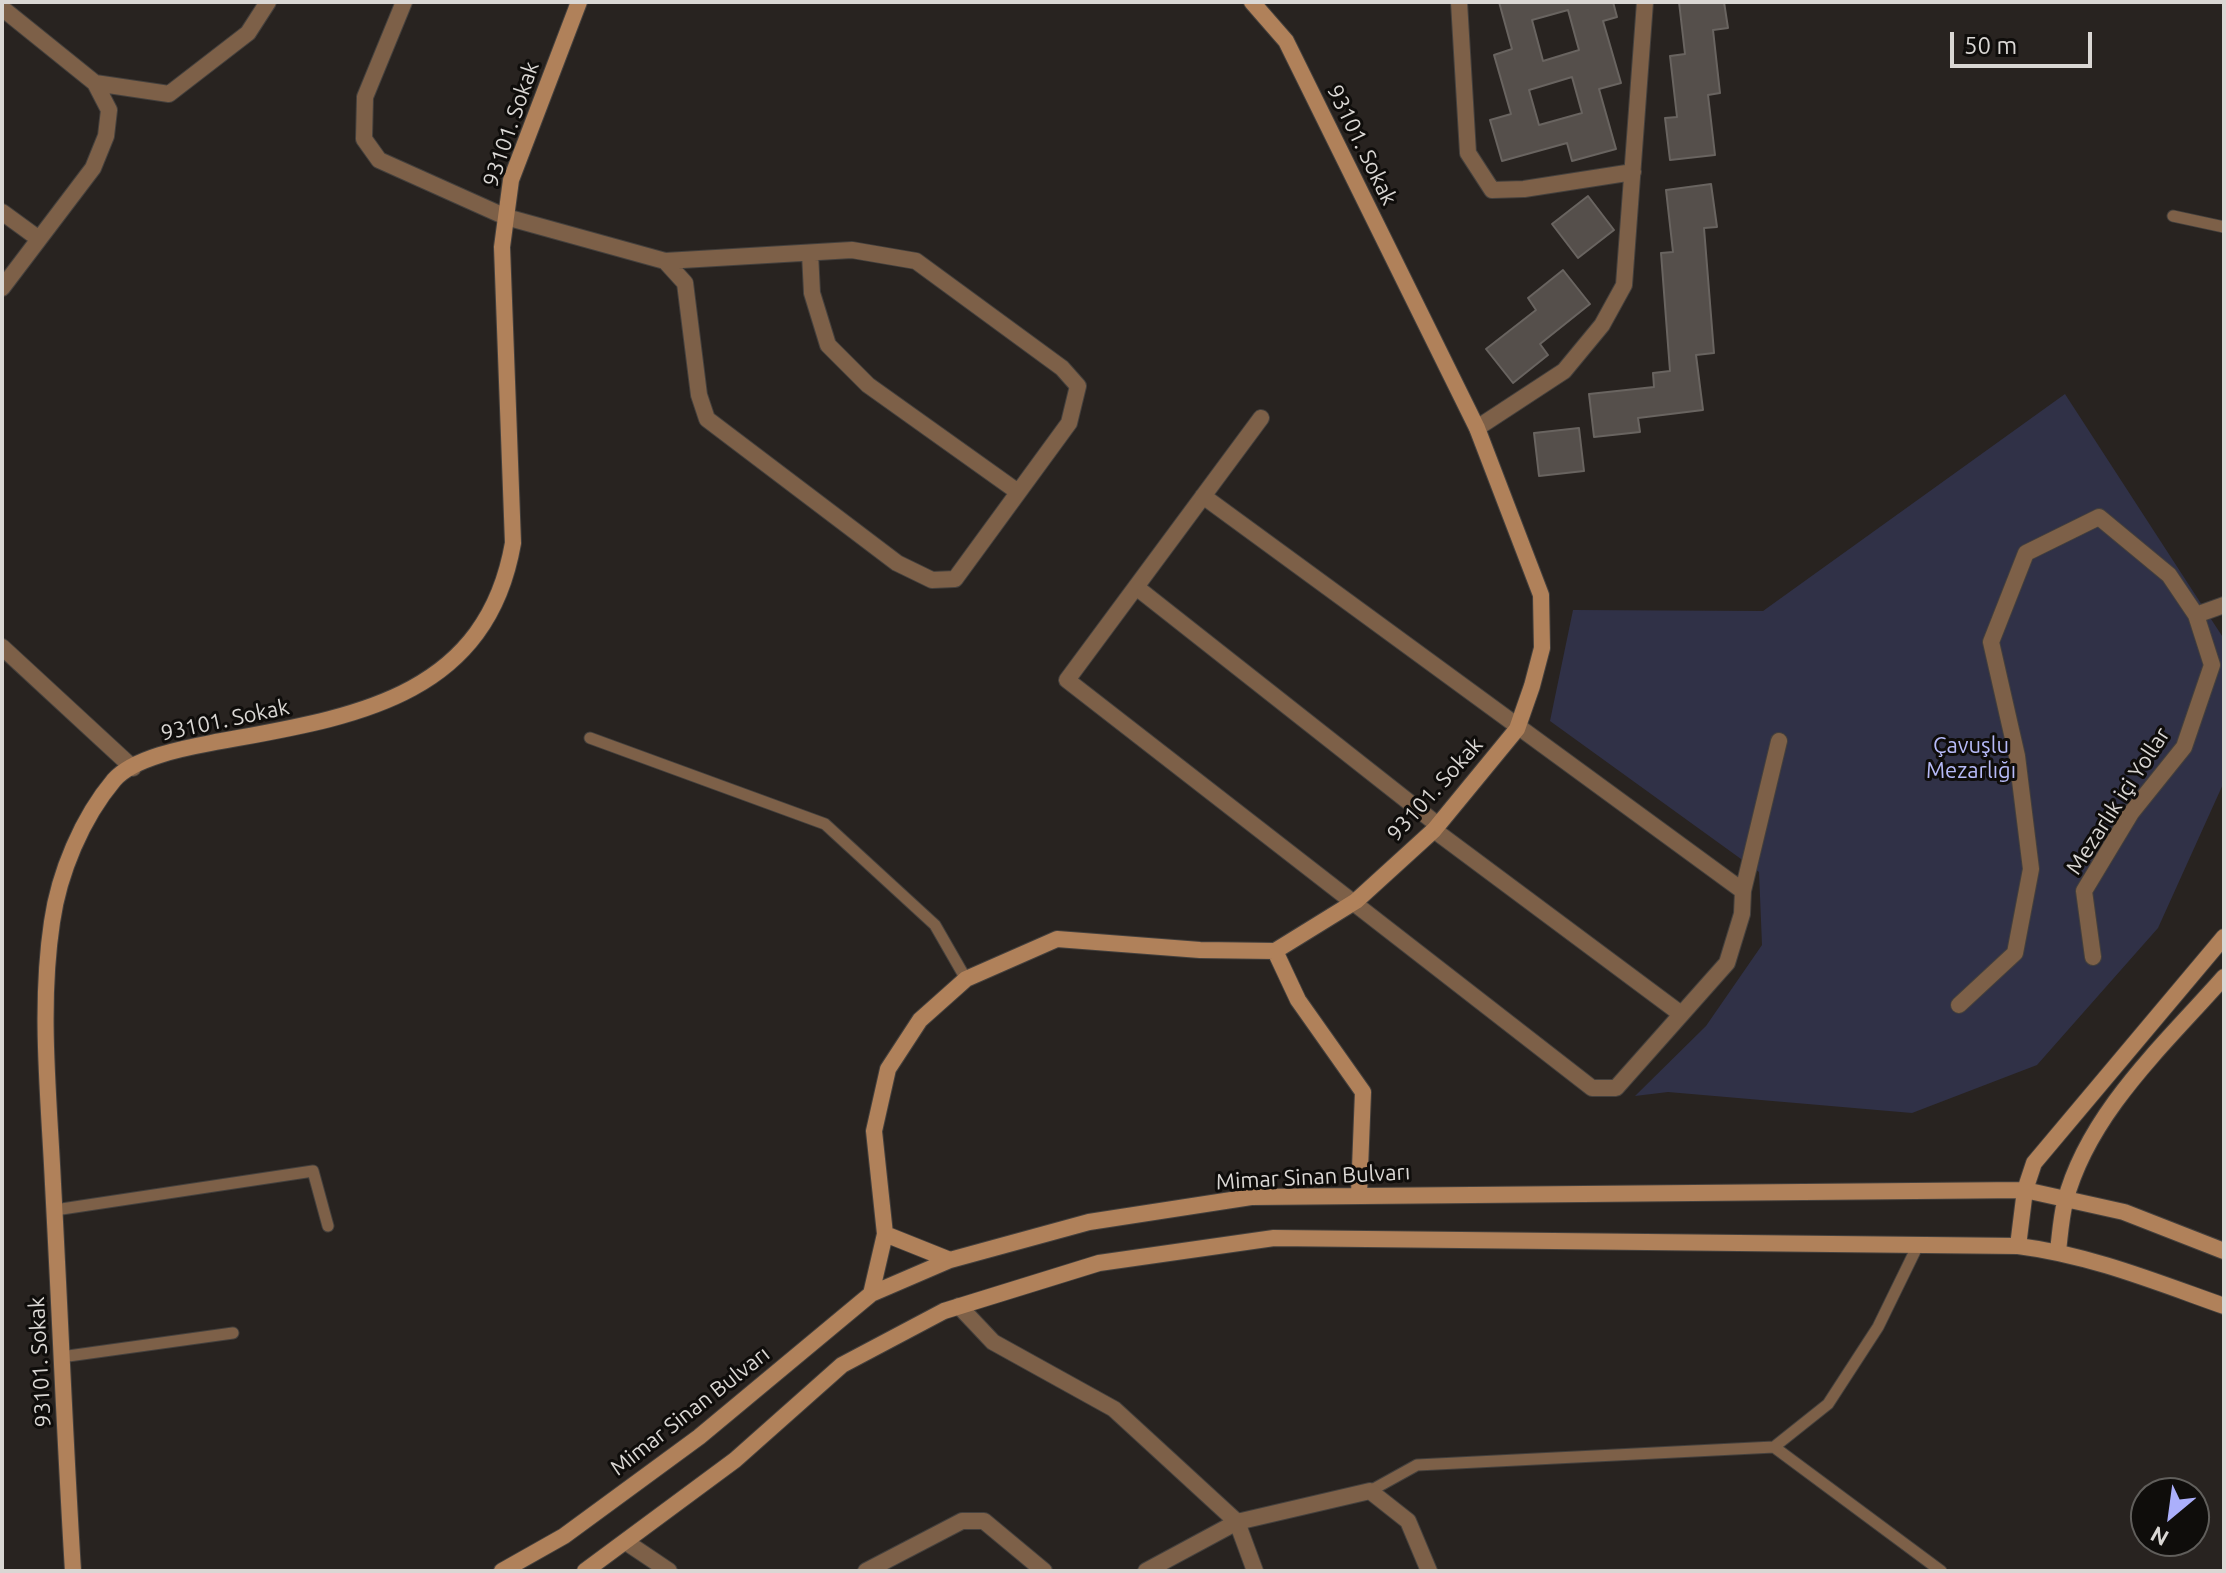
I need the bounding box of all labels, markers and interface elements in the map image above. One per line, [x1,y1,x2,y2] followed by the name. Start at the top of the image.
[1954,16,2096,66] scale bar
[1964,32,2017,59] text: 50 m
[477,58,545,190] street label: 93101. Sokak
[1322,81,1402,209] street label: 93101. Sokak
[158,694,292,746] street label: 93101. Sokak
[2061,722,2175,880] street label: Mezarlık içi Yollar
[1382,732,1488,846] street label: 93101. Sokak
[1926,733,2016,784] park label: Çavuşlu Mezarlığı
[1215,1159,1411,1195] street label: Mimar Sinan Bulvarı
[23,1296,57,1428] street label: 93101. Sokak
[605,1341,775,1481] street label: Mimar Sinan Bulvarı
[2130,1477,2210,1557] north arrow
[2146,1522,2172,1552] text: N

